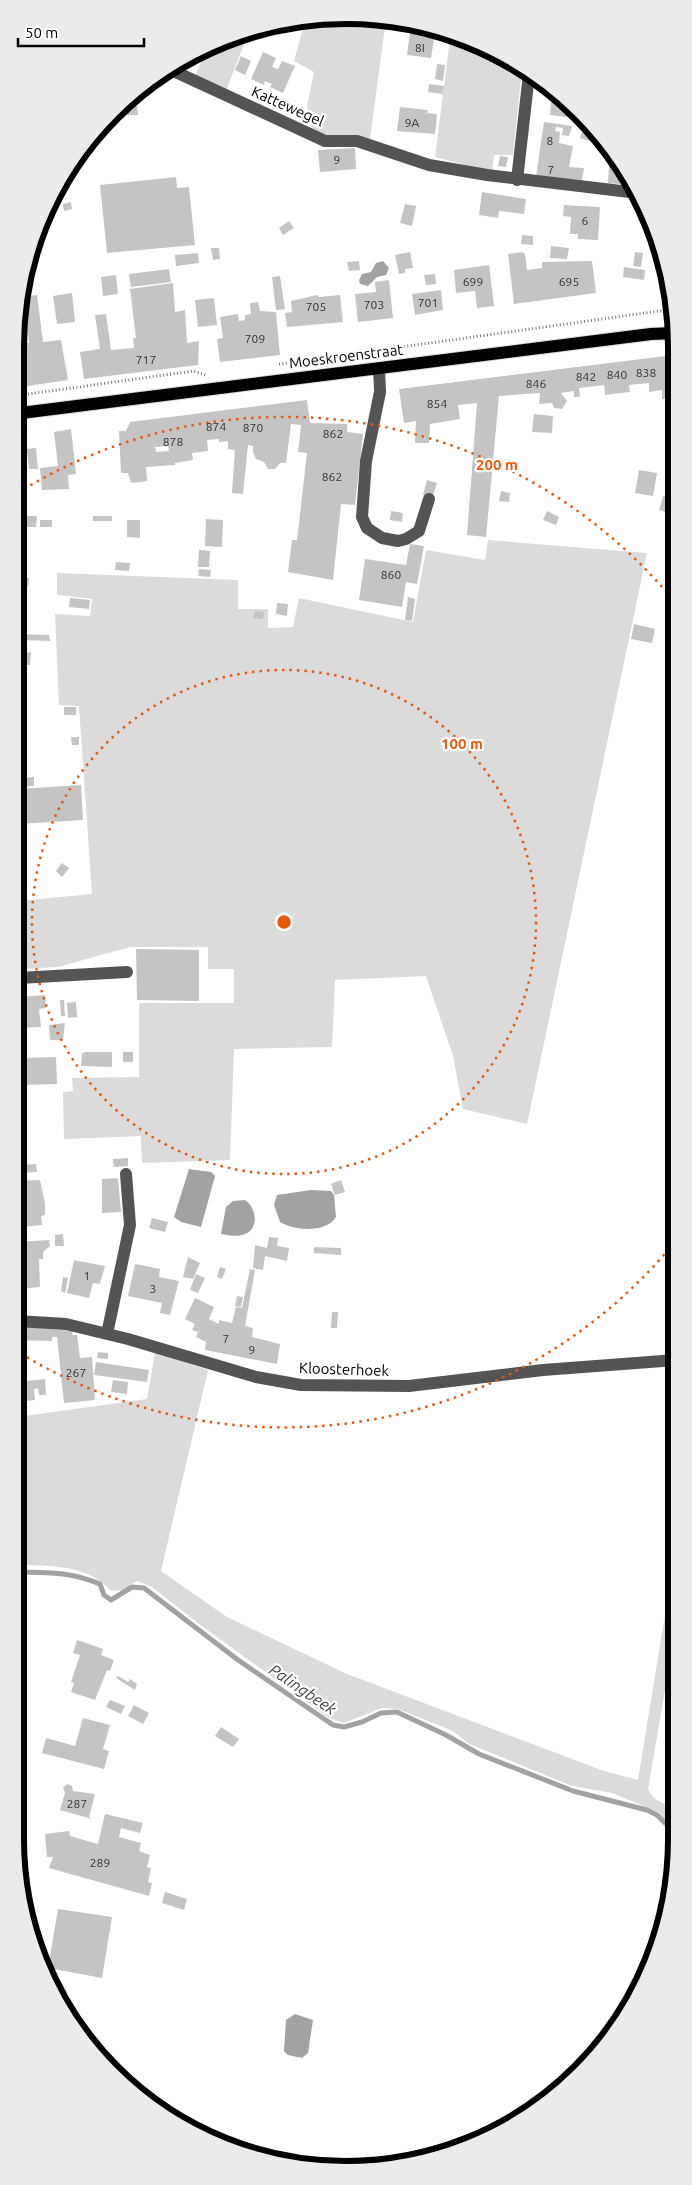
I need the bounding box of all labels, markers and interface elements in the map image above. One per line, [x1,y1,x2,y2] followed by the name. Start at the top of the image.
[18,15,144,47] scale bar
[25,24,58,41] text: 50 m
[415,41,425,54] house number: 8I
[249,82,327,130] street label: Kattewegel
[405,116,419,129] house number: 9A
[547,134,554,147] house number: 8
[334,153,340,166] house number: 9
[548,163,554,176] house number: 7
[582,214,589,227] house number: 6
[463,275,483,288] house number: 699
[559,275,579,288] house number: 695
[418,296,438,309] house number: 701
[364,298,384,311] house number: 703
[306,300,326,313] house number: 705
[245,332,265,345] house number: 709
[288,341,404,371] street label: Moeskroenstraat
[136,353,156,366] house number: 717
[636,366,656,379] house number: 838
[607,368,627,381] house number: 840
[576,370,596,383] house number: 842
[526,377,546,390] house number: 846
[427,397,447,410] house number: 854
[206,420,226,433] house number: 874
[243,421,263,434] house number: 870
[323,427,343,440] house number: 862
[163,435,183,448] house number: 878
[476,456,518,473] text: 200 m
[322,470,342,483] house number: 862
[381,568,401,581] house number: 860
[441,735,483,752] text: 100 m
[275,913,293,931] centre of rings
[84,1269,90,1282] house number: 1
[150,1282,156,1295] house number: 3
[223,1332,229,1345] house number: 7
[249,1343,255,1356] house number: 9
[299,1359,390,1379] street label: Kloosterhoek
[66,1366,86,1379] house number: 267
[266,1660,341,1718] water label: Palingbeek
[67,1797,87,1810] house number: 287
[90,1856,110,1869] house number: 289

